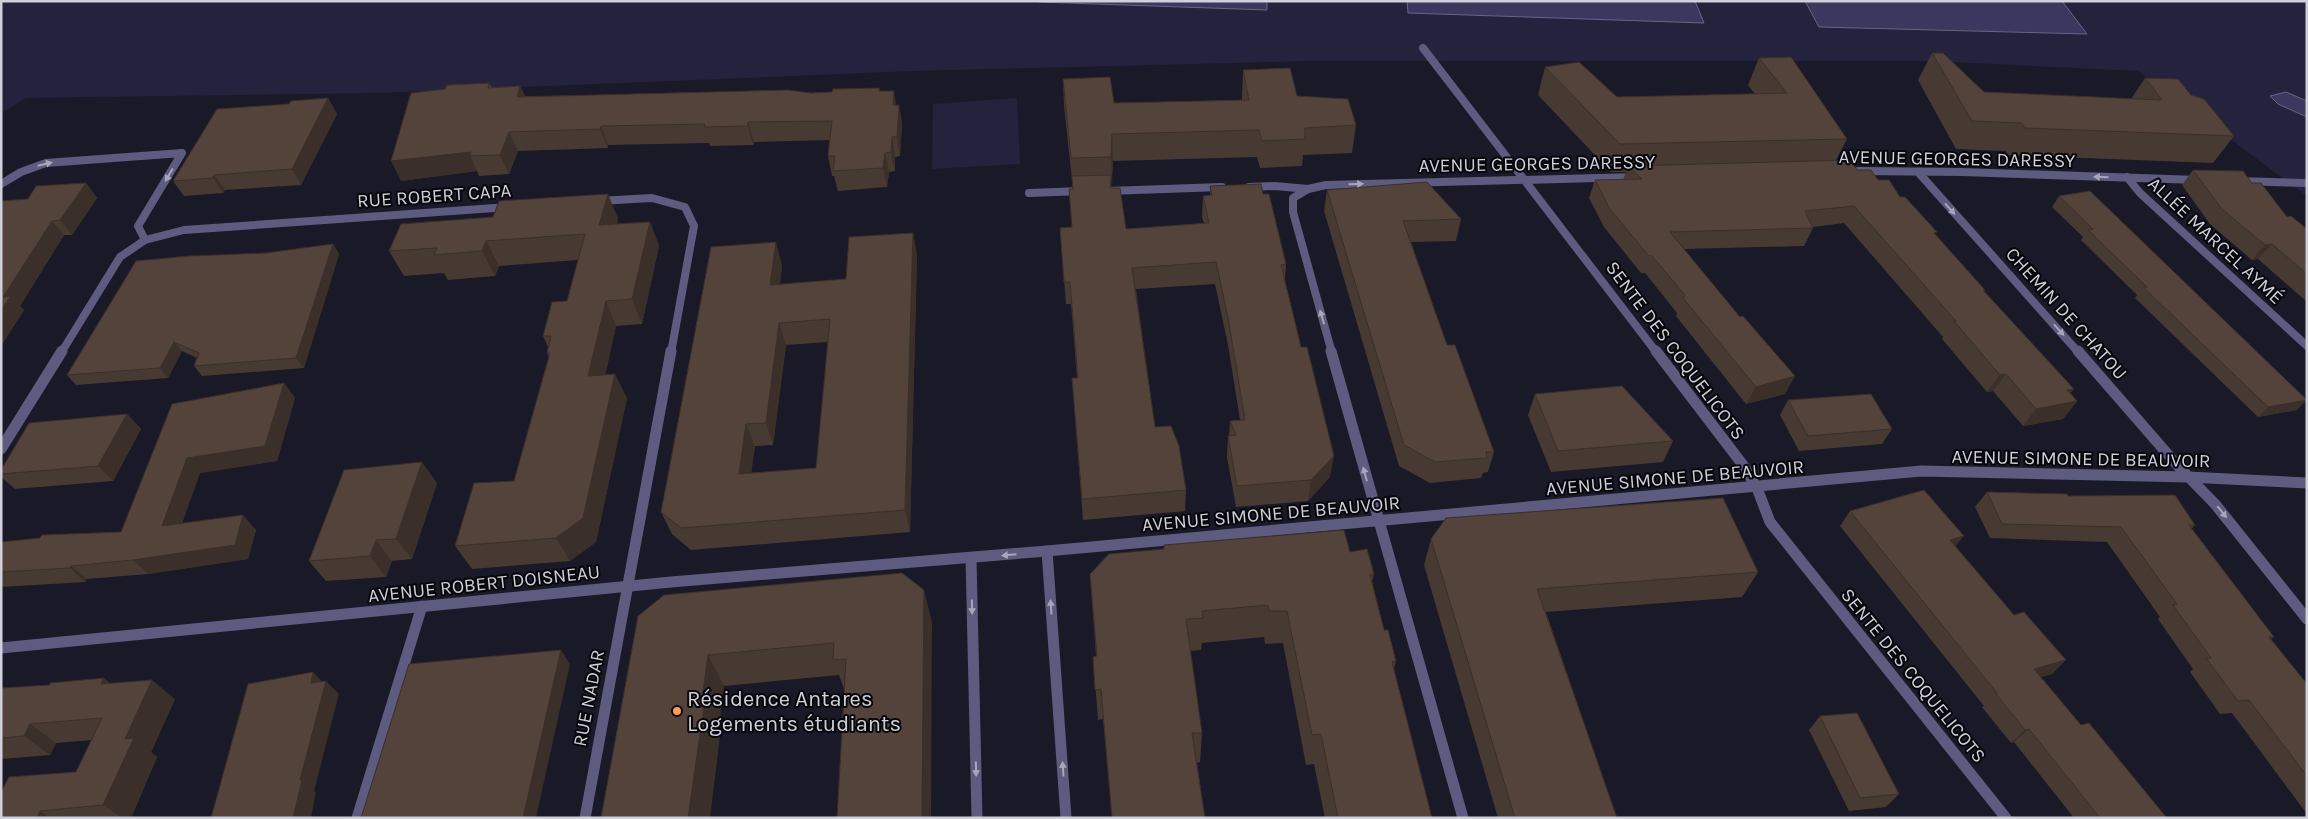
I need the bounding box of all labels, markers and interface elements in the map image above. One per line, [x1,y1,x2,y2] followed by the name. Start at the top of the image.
[1838,146,2076,172] street label: AVENUE GEORGES DARESSY
[1418,151,1656,177] street label: AVENUE GEORGES DARESSY
[38,160,53,168] one-way arrow
[164,169,173,182] one-way arrow
[2092,172,2108,180] one-way arrow
[2143,172,2288,309] street label: ALLÉE MARCEL AYMÉ
[356,180,512,212] street label: RUE ROBERT CAPA
[1348,180,1364,188] one-way arrow
[1944,203,1956,215] one-way arrow
[2001,243,2131,384] street label: CHEMIN DE CHATOU
[1601,257,1749,444] street label: SENTE DES COQUELICOTS
[1318,310,1326,325] one-way arrow
[2053,324,2065,336] one-way arrow
[1951,446,2211,472] street label: AVENUE SIMONE DE BEAUVOIR
[1545,456,1805,500] street label: AVENUE SIMONE DE BEAUVOIR
[1361,467,1369,482] one-way arrow
[1141,492,1401,536] street label: AVENUE SIMONE DE BEAUVOIR
[2216,505,2227,518] one-way arrow
[1001,551,1017,559] one-way arrow
[367,561,601,607] street label: AVENUE ROBERT DOISNEAU
[1836,584,1990,767] street label: SENTE DES COQUELICOTS
[968,599,976,615] one-way arrow
[1047,599,1055,615] one-way arrow
[569,648,609,749] street label: RUE NADAR
[687,686,901,737] place label: Résidence Antares Logements étudiants
[671,705,683,717] marker: Résidence Antares Logements étudiants
[972,761,980,777] one-way arrow
[1058,761,1066,777] one-way arrow

